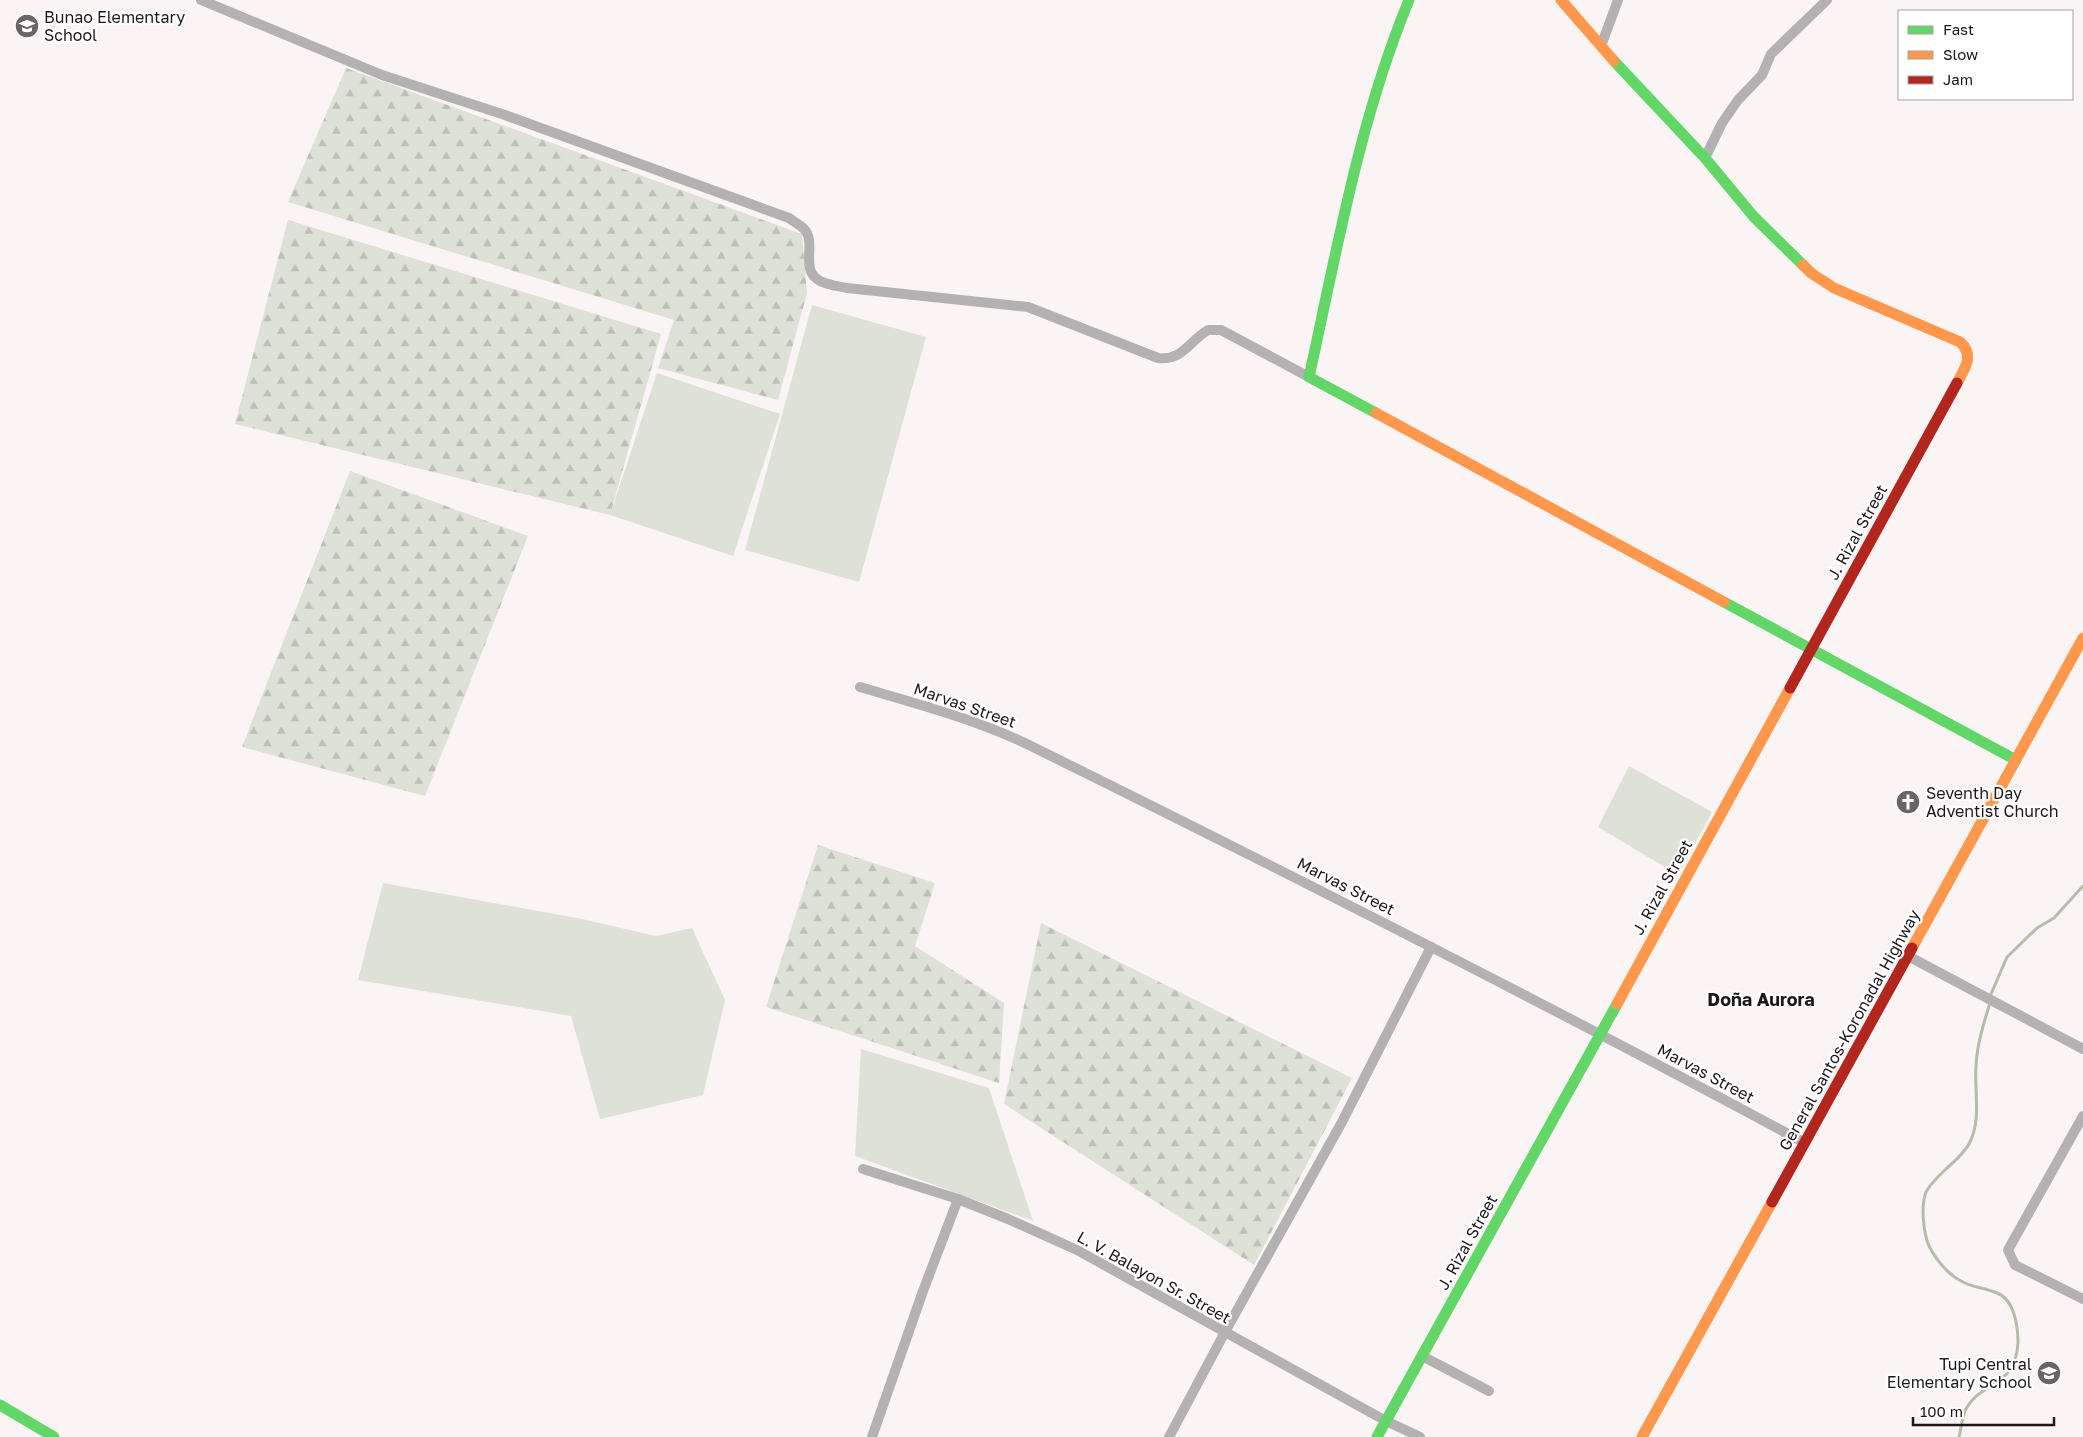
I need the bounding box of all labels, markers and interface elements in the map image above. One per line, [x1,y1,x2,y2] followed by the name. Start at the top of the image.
[44,7,185,45] place label: Bunao Elementary School
[1898,10,2073,100] legend
[14,13,40,39] school or university icon: Bunao Elementary School
[1943,20,1974,38] text: Fast
[1943,45,1978,63] text: Slow
[1943,70,1973,88] text: Jam
[1823,481,1891,583] street label: J. Rizal Street
[911,678,1019,732] street label: Marvas Street
[1926,783,2059,821] place label: Seventh Day Adventist Church
[1895,789,1921,815] church icon: Seventh Day Adventist Church
[1628,836,1696,938] street label: J. Rizal Street
[1294,853,1398,919] street label: Marvas Street
[1774,906,1924,1154] street label: General Santos-Koronadal Highway
[1707,988,1815,1010] district label: Doña Aurora
[1654,1039,1758,1107] street label: Marvas Street
[1433,1191,1501,1293] street label: J. Rizal Street
[1074,1226,1234,1328] street label: L. V. Balayon Sr. Street
[1887,1354,2032,1392] place label: Tupi Central Elementary School
[2036,1360,2062,1386] school or university icon: Tupi Central Elementary School
[1913,1394,2054,1426] scale bar
[1920,1402,1963,1420] text: 100 m

